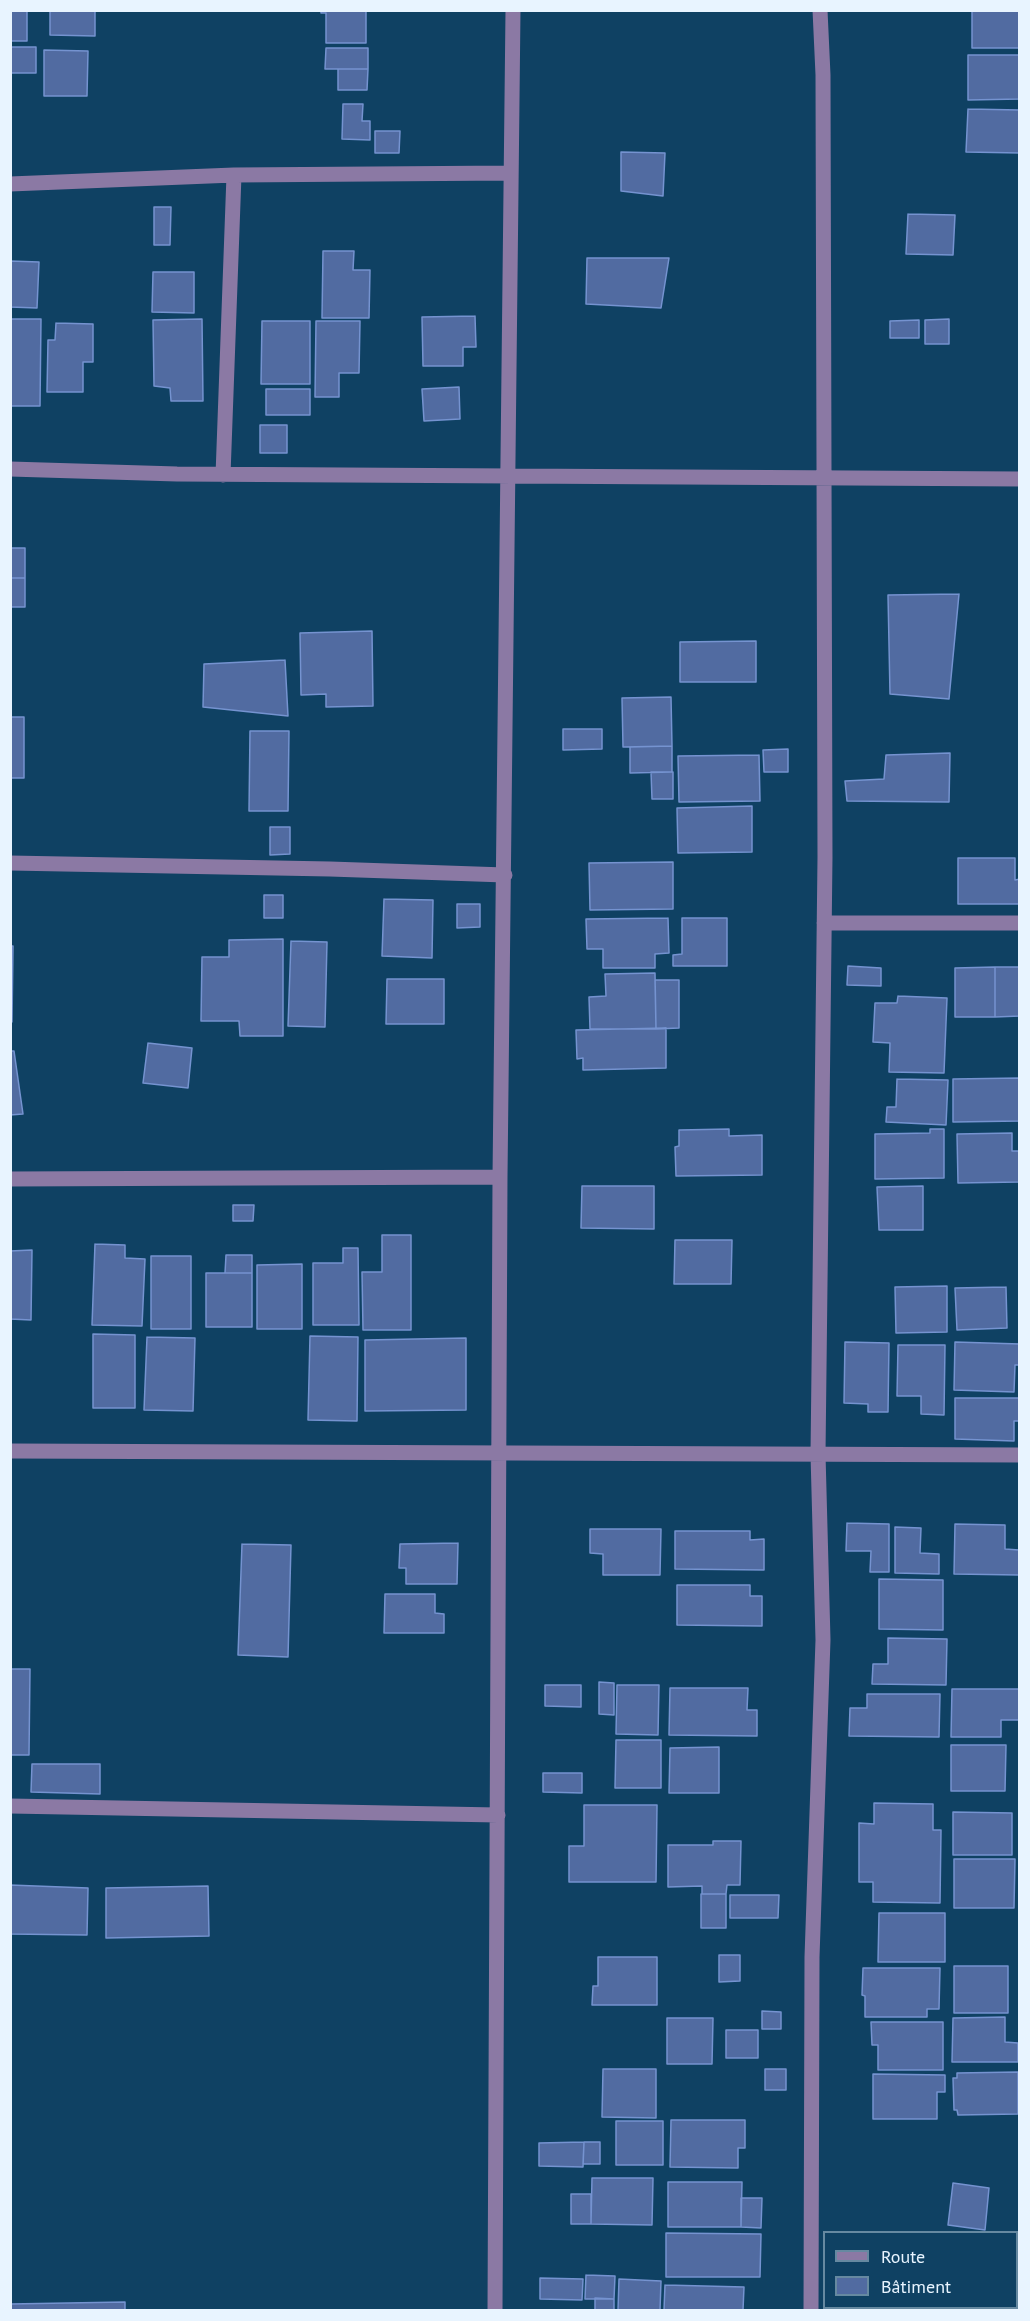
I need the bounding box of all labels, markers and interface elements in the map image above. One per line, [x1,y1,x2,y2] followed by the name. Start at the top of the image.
[823,2231,1018,2309] legend
[881,2245,925,2268] text: Route
[881,2275,951,2298] text: Bâtiment

